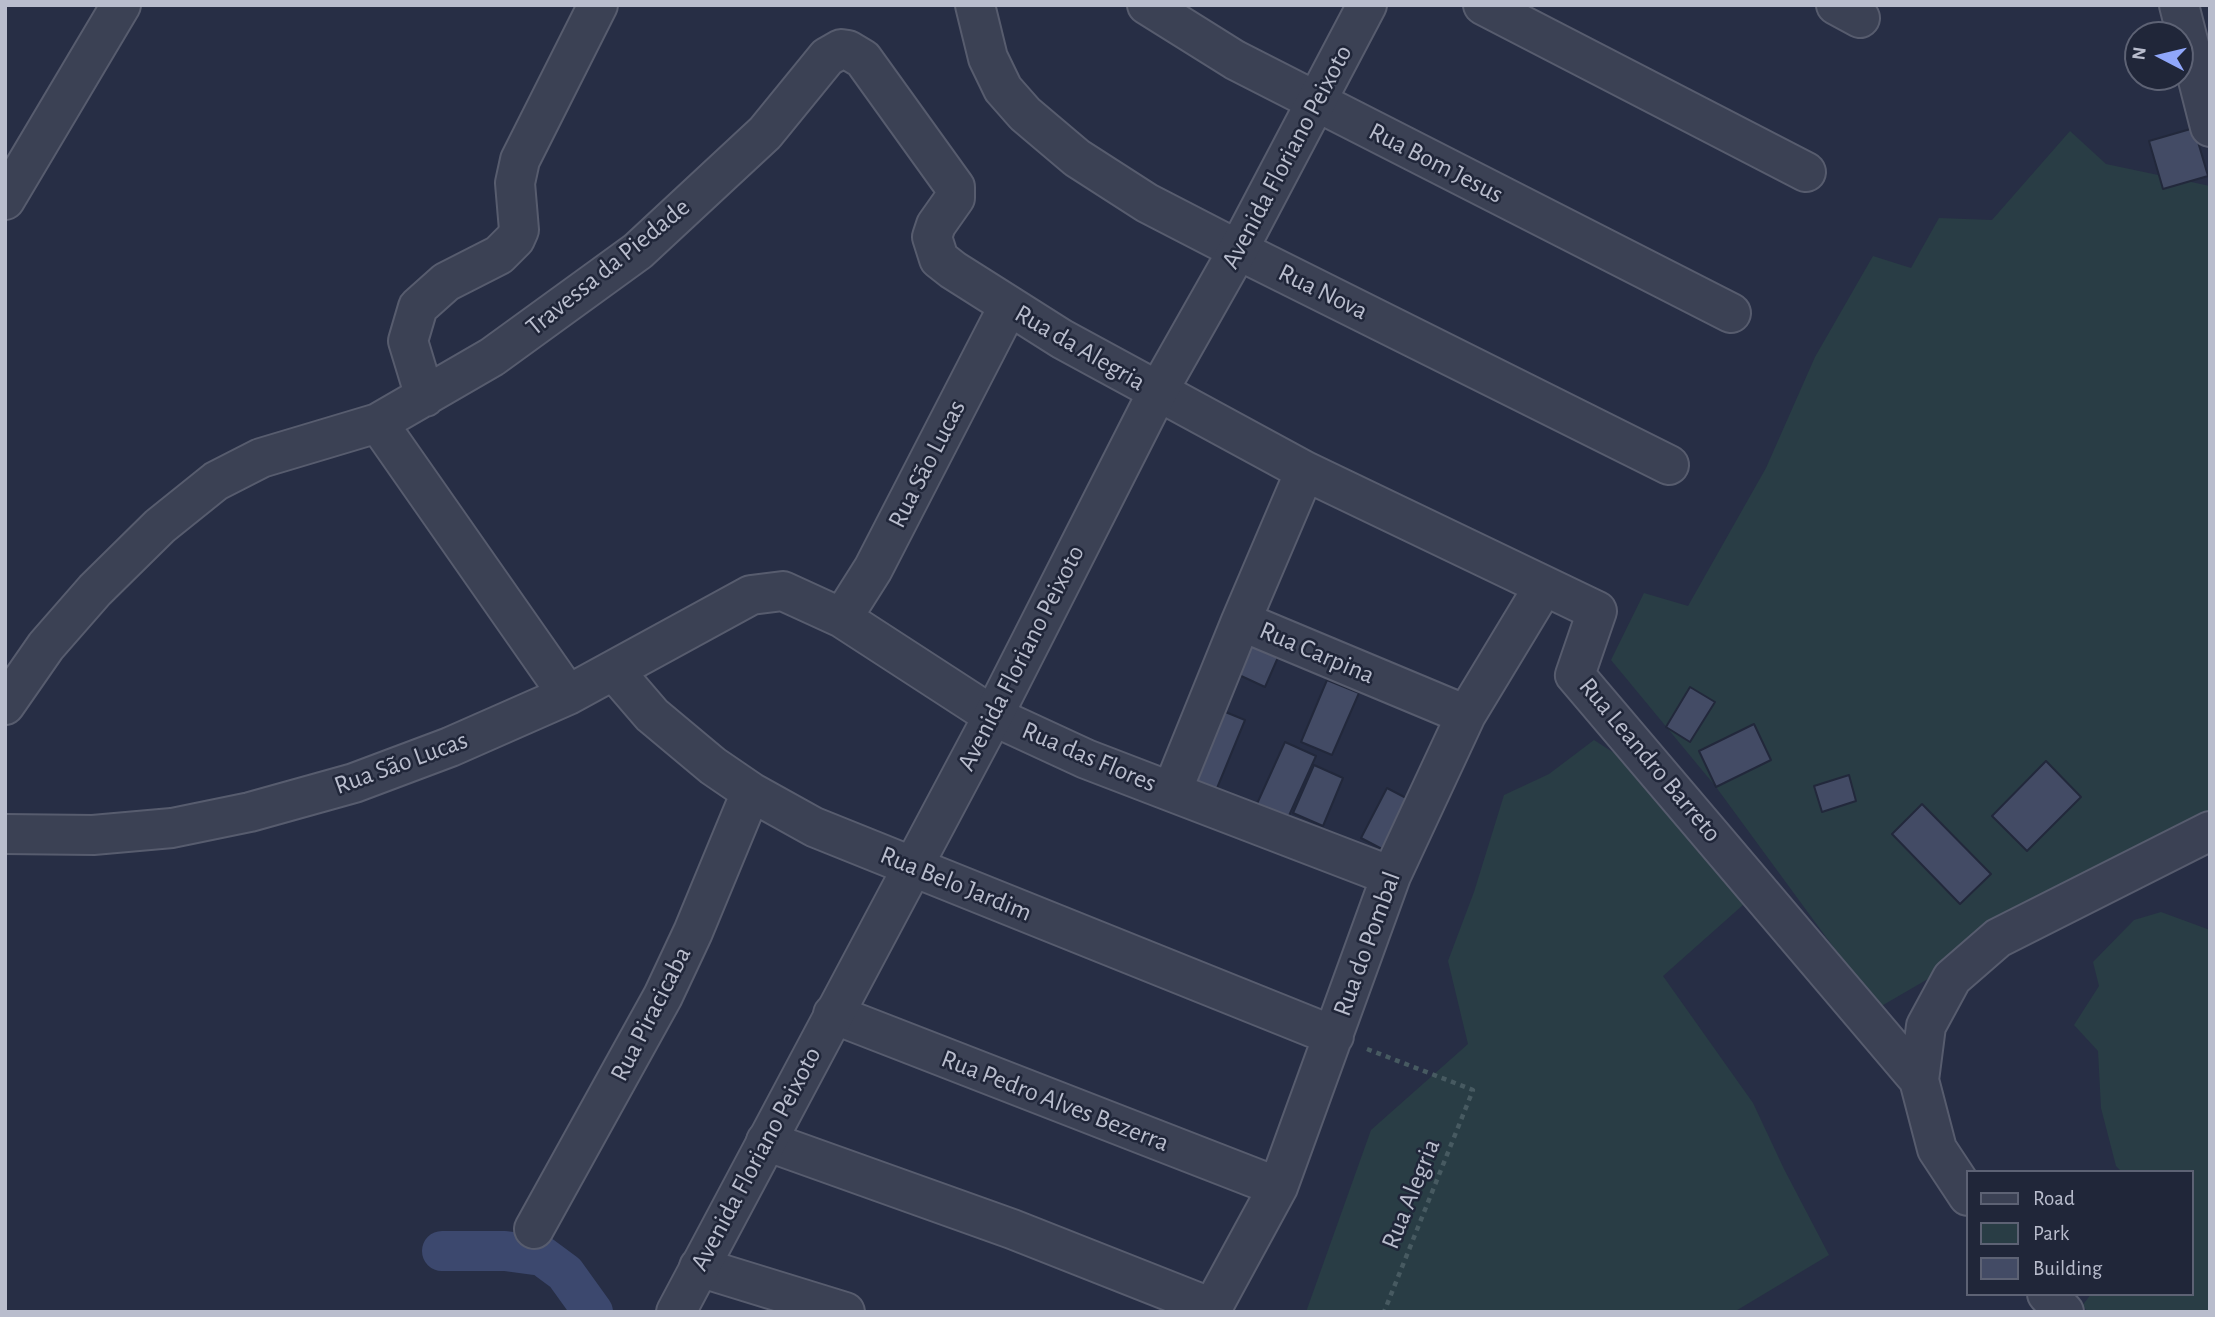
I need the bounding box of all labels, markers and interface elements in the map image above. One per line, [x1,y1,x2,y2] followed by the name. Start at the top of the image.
[2124,21,2194,91] north arrow
[1215,40,1359,274] street label: Avenida Floriano Peixoto
[2129,46,2150,61] text: N
[1364,116,1508,210] street label: Rua Bom Jesus
[520,191,696,343] street label: Travessa da Piedade
[1273,257,1373,327] street label: Rua Nova
[1009,298,1151,398] street label: Rua da Alegria
[881,395,973,533] street label: Rua São Lucas
[951,540,1091,776] street label: Avenida Floriano Peixoto
[1255,615,1379,691] street label: Rua Carpina
[1572,671,1728,849] street label: Rua Leandro Barreto
[1017,715,1161,799] street label: Rua das Flores
[330,724,472,802] street label: Rua São Lucas
[876,839,1036,929] street label: Rua Belo Jardim
[1326,867,1408,1021] street label: Rua do Pombal
[604,941,698,1087] street label: Rua Piracicaba
[684,1042,828,1276] street label: Avenida Floriano Peixoto
[937,1043,1173,1159] street label: Rua Pedro Alves Bezerra
[1375,1134,1447,1254] street label: Rua Alegria
[1966,1170,2194,1296] legend
[2033,1188,2075,1209] text: Road
[2033,1223,2069,1244] text: Park
[2033,1258,2102,1279] text: Building

